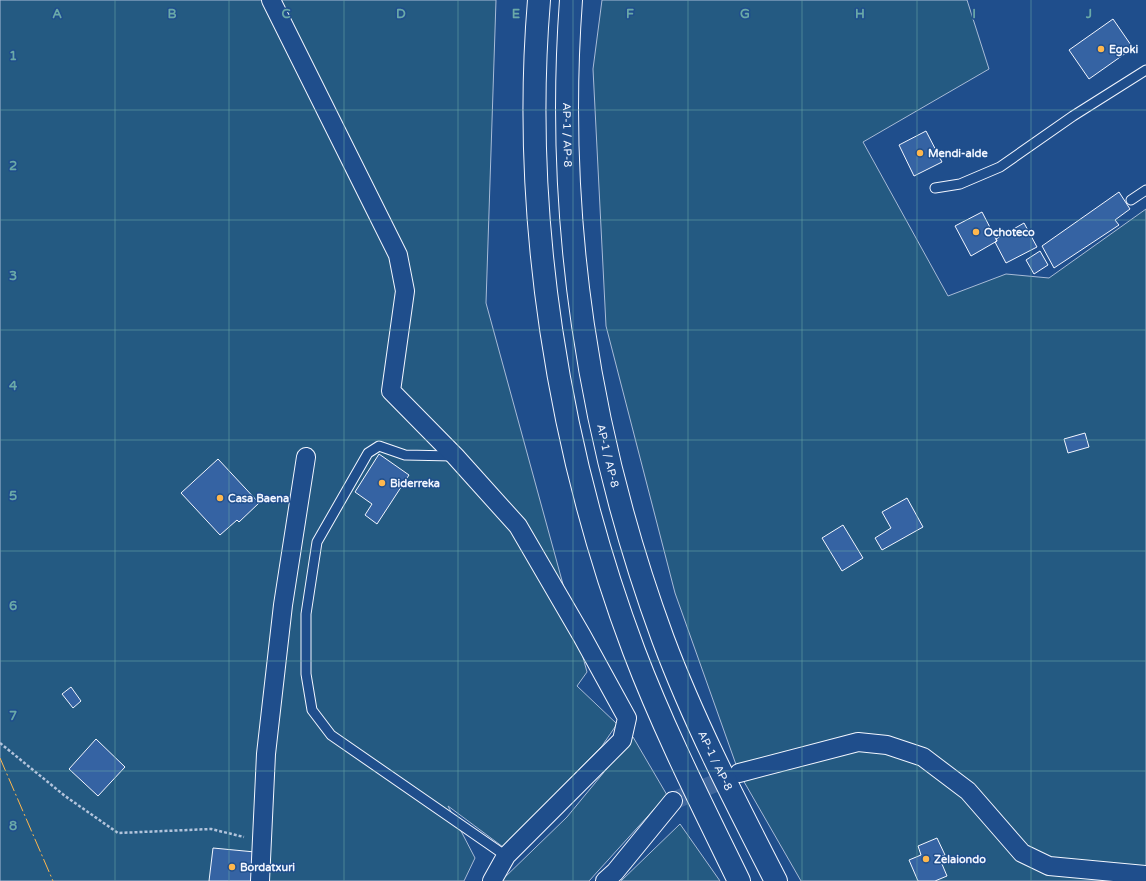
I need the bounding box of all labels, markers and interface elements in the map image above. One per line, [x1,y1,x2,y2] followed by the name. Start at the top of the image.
[52,6,62,22] text: A
[167,6,177,22] text: B
[281,6,291,22] text: C
[396,6,406,22] text: D
[512,6,520,22] text: E
[626,6,634,22] text: F
[740,6,750,22] text: G
[855,6,865,22] text: H
[972,6,976,22] text: I
[1085,6,1092,22] text: J
[1109,43,1138,57] place label: Egoki
[1096,44,1106,54] marker: Egoki
[9,48,17,64] text: 1
[560,103,574,168] street label: AP-1 / AP-8
[928,147,988,160] place label: Mendi-alde
[915,148,925,158] marker: Mendi-alde
[9,158,17,174] text: 2
[984,226,1035,239] place label: Ochoteco
[971,227,981,237] marker: Ochoteco
[9,268,17,284] text: 3
[9,378,18,394] text: 4
[594,423,621,489] street label: AP-1 / AP-8
[390,477,440,490] place label: Biderreka
[377,478,387,488] marker: Biderreka
[9,488,17,504] text: 5
[228,492,289,505] place label: Casa Baena
[215,493,225,503] marker: Casa Baena
[9,598,17,614] text: 6
[9,708,17,724] text: 7
[695,729,735,793] street label: AP-1 / AP-8
[9,818,17,834] text: 8
[934,853,986,866] place label: Zelaiondo
[921,854,931,864] marker: Zelaiondo
[240,861,295,874] place label: Bordatxuri
[227,862,237,872] marker: Bordatxuri

